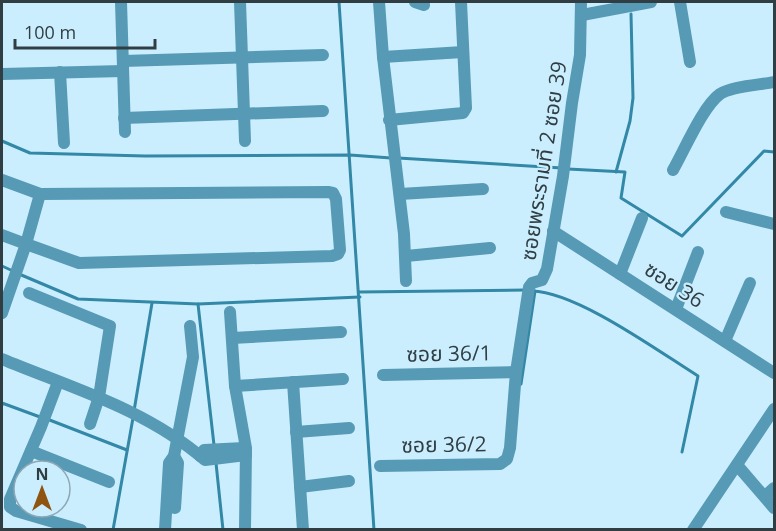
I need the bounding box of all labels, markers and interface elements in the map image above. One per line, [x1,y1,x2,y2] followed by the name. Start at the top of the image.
[15,12,154,50] scale bar
[24,20,76,44] text: 100 m
[513,59,573,262] street label: ซอยพระรามที่ 2 ซอย 39
[639,255,710,314] street label: ซอย 36
[406,338,492,368] street label: ซอย 36/1
[401,429,487,459] street label: ซอย 36/2
[12,459,72,519] north arrow
[35,463,49,485] text: N

